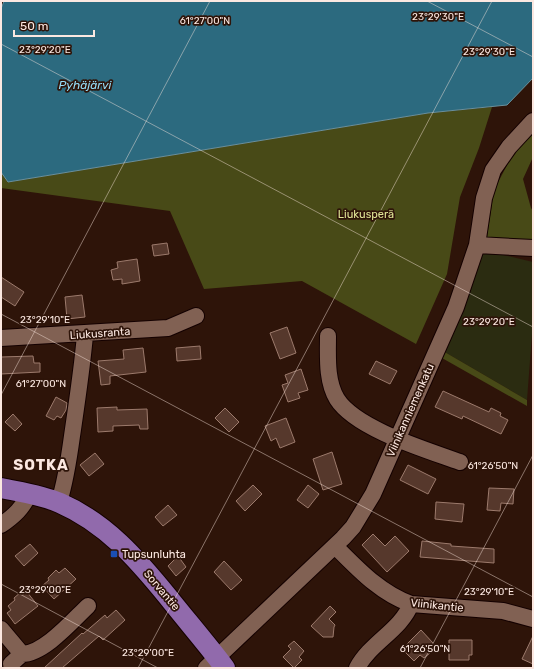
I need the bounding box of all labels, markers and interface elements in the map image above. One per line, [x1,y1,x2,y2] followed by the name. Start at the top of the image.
[412,11,464,23] text: 23°29'30"E
[14,12,94,38] scale bar
[180,15,230,27] text: 61°27'00"N
[20,19,48,33] text: 50 m
[19,44,71,56] text: 23°29'20"E
[463,46,515,58] text: 23°29'30"E
[59,78,113,92] water label: Pyhäjärvi
[338,208,394,221] park label: Liukusperä
[20,314,70,326] text: 23°29'10"E
[463,316,515,328] text: 23°29'20"E
[69,325,131,342] street label: Liukusranta
[384,362,437,459] street label: Viinikanniemenkatu
[16,378,66,390] text: 61°27'00"N
[13,456,69,474] district label: SOTKA
[468,460,518,472] text: 61°26'50"N
[122,548,186,561] place label: Tupsunluhta
[109,549,119,559] marker: Tupsunluhta
[141,567,182,613] street label: Sorvantie
[19,584,71,596] text: 23°29'00"E
[464,586,514,598] text: 23°29'10"E
[410,596,464,615] street label: Viinikantie
[400,643,450,655] text: 61°26'50"N
[122,647,174,659] text: 23°29'00"E

